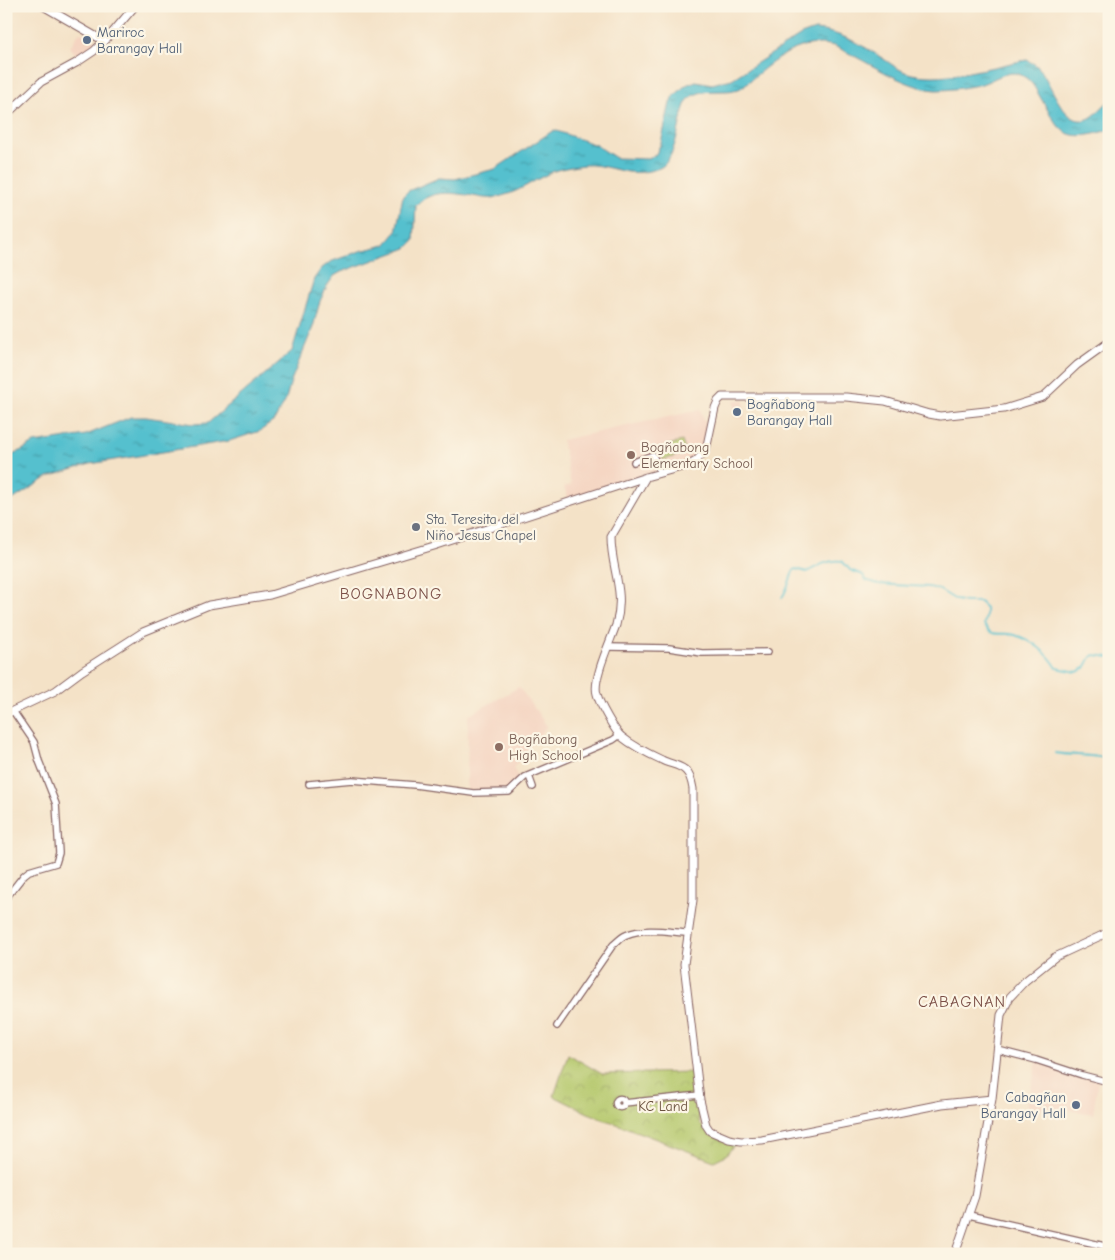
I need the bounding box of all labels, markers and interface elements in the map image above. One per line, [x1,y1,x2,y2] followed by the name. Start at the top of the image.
[97,24,182,57] place label: Mariroc Barangay Hall
[81,34,93,46] marker: Mariroc Barangay Hall
[747,396,832,429] place label: Bogñabong Barangay Hall
[731,406,743,418] marker: Bogñabong Barangay Hall
[641,439,753,472] place label: Bogñabong Elementary School
[625,449,637,461] marker: Bogñabong Elementary School
[426,511,536,544] place label: Sta. Teresita del Niño Jesus Chapel
[410,521,422,533] marker: Sta. Teresita del Niño Jesus Chapel
[340,585,442,603] district label: BOGNABONG
[509,731,582,764] place label: Bogñabong High School
[493,741,505,753] marker: Bogñabong High School
[918,993,1006,1011] district label: CABAGNAN
[981,1089,1066,1122] place label: Cabagñan Barangay Hall
[638,1098,688,1115] park label: KC Land
[1070,1099,1082,1111] marker: Cabagñan Barangay Hall

